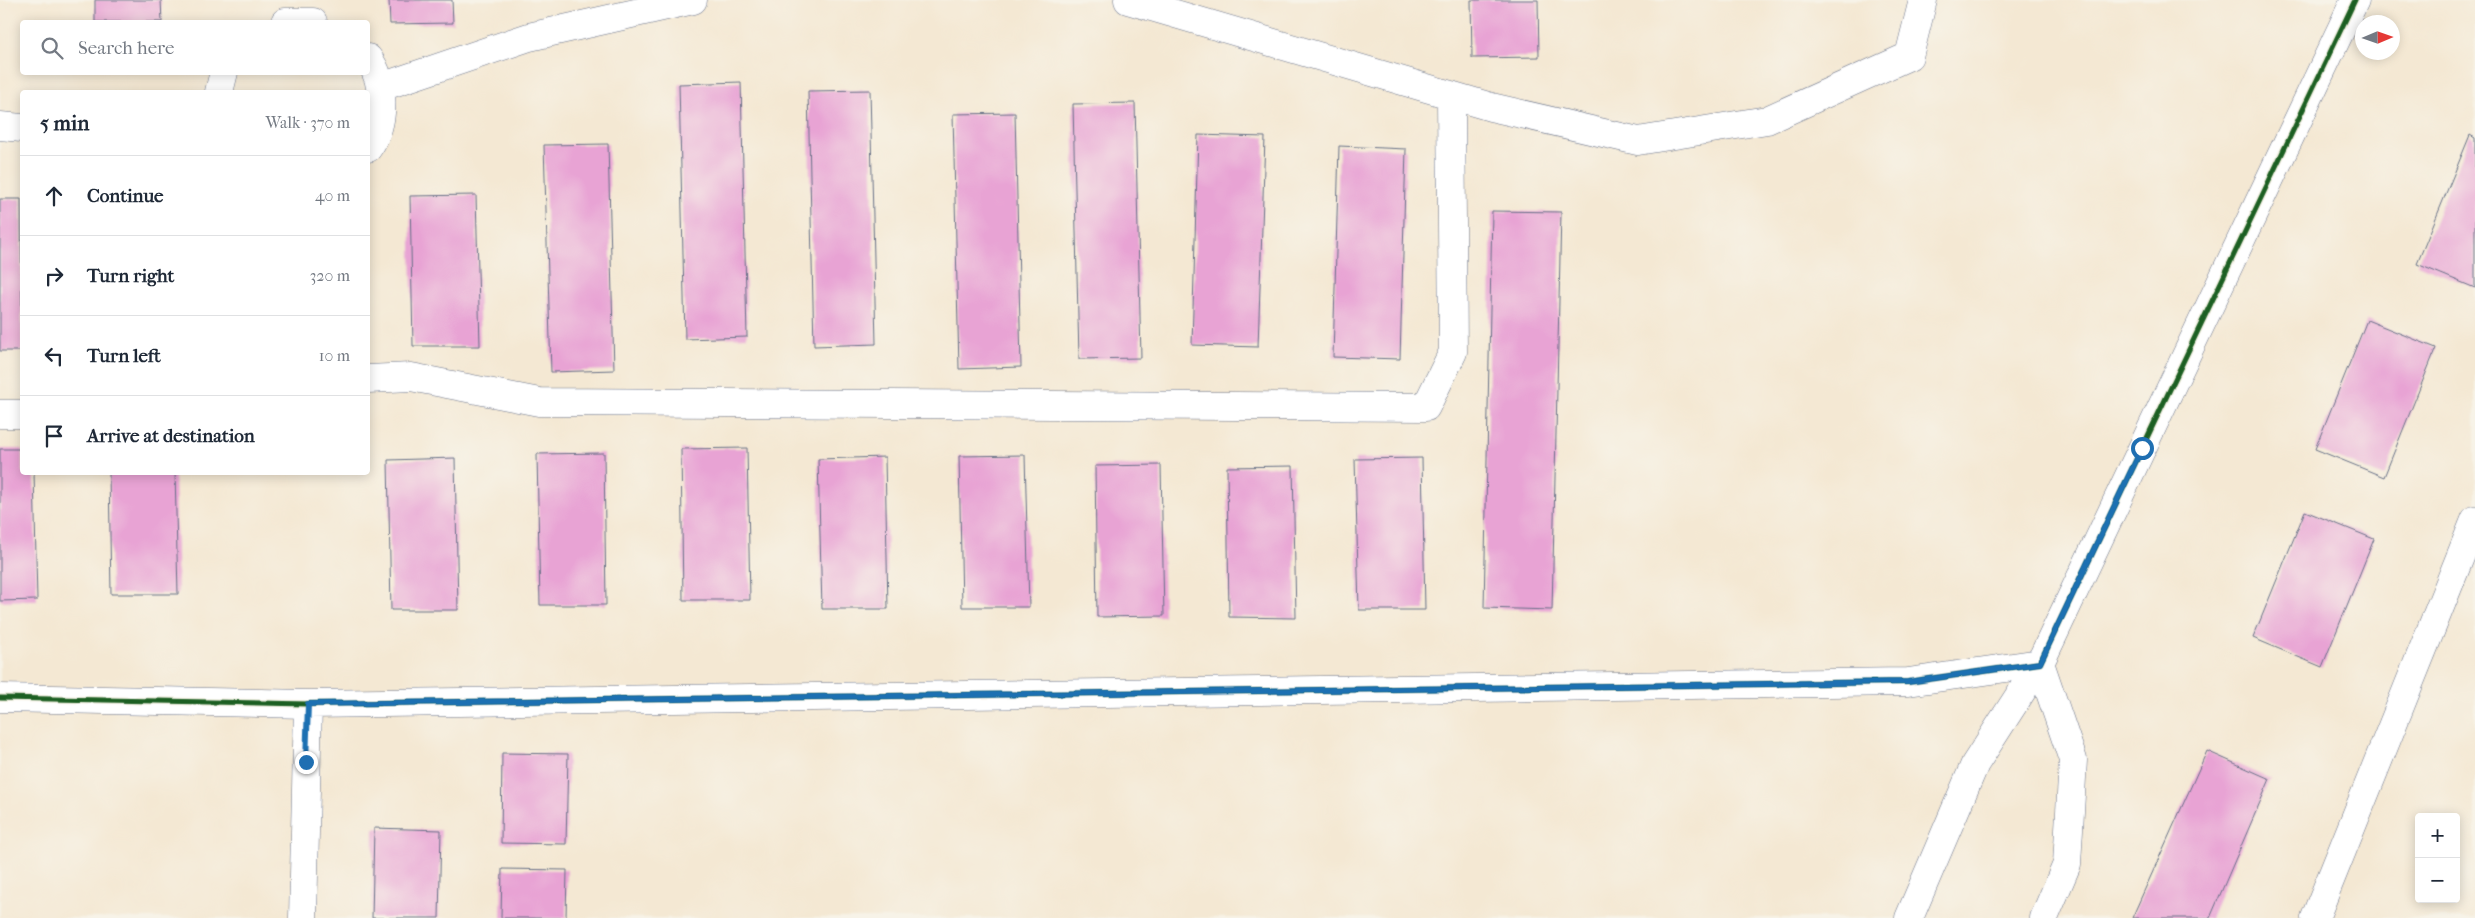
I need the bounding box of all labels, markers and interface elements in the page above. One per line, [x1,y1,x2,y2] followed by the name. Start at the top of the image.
[2355,15,2400,60] north arrow
[20,20,370,75] search box
[38,34,66,62] icon: search
[78,37,174,59] text: Search here
[40,111,89,135] text: 5 min
[265,113,350,132] text: Walk · 370 m
[40,182,68,210] icon: ahead
[87,185,163,207] text: Continue
[315,186,350,205] text: 40 m
[40,262,68,290] icon: right
[87,265,174,287] text: Turn right
[310,266,350,285] text: 320 m
[40,342,68,370] icon: left
[87,345,161,367] text: Turn left
[319,346,350,365] text: 10 m
[40,422,68,450] icon: arrive
[87,425,255,447] text: Arrive at destination
[2131,437,2154,460] route start
[295,751,318,774] route end
[2415,813,2460,903] map controls
[2415,813,2460,858] button: +
[2415,858,2460,903] button: −

